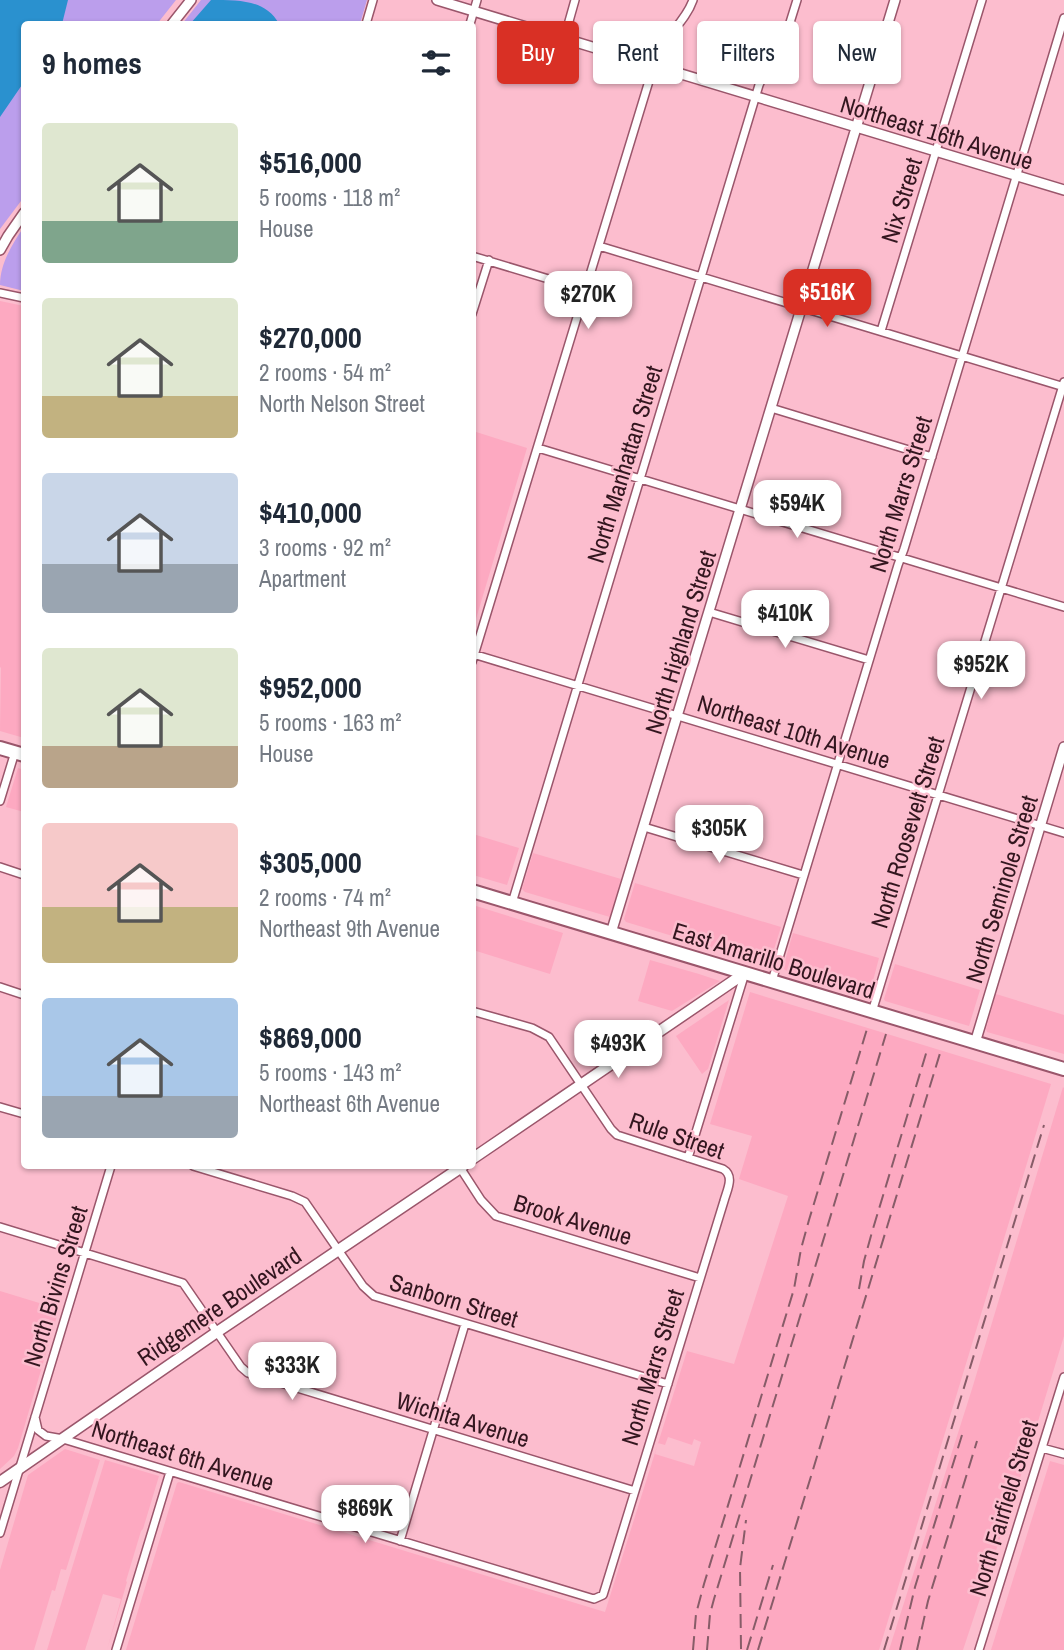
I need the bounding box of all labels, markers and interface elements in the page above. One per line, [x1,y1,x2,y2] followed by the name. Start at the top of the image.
[497,21,579,84] chip: Buy
[593,21,683,84] chip: Rent
[697,21,799,84] chip: Filters
[813,21,901,84] chip: New
[42,43,142,83] text: 9 homes
[417,44,455,82] icon: filters
[837,87,1037,177] street label: Northeast 16th Avenue
[259,142,362,182] text: $516,000
[98,151,182,235] icon: home
[873,153,929,247] street label: Nix Street
[259,182,400,213] text: 5 rooms · 118 m²
[259,213,314,244] text: House
[778,270,876,329] pin: $516K
[539,272,637,331] pin: $270K
[799,276,855,307] text: $516K
[560,278,616,309] text: $270K
[259,317,362,357] text: $270,000
[98,326,182,410] icon: home
[259,357,391,388] text: 2 rooms · 54 m²
[579,361,669,566] street label: North Manhattan Street
[259,388,425,419] text: North Nelson Street
[861,411,939,576] street label: North Marrs Street
[748,480,846,540] pin: $594K
[769,487,825,518] text: $594K
[259,492,362,532] text: $410,000
[98,501,182,585] icon: home
[259,532,391,563] text: 3 rooms · 92 m²
[637,546,723,738] street label: North Highland Street
[259,563,346,594] text: Apartment
[736,590,834,650] pin: $410K
[757,597,813,628] text: $410K
[932,642,1030,701] pin: $952K
[953,648,1009,679] text: $952K
[259,667,362,707] text: $952,000
[98,676,182,760] icon: home
[694,686,894,776] street label: Northeast 10th Avenue
[259,707,402,738] text: 5 rooms · 163 m²
[863,732,952,932] street label: North Roosevelt Street
[259,738,314,769] text: House
[957,791,1045,987] street label: North Seminole Street
[670,806,768,865] pin: $305K
[691,812,747,843] text: $305K
[259,842,362,882] text: $305,000
[98,851,182,935] icon: home
[259,882,391,913] text: 2 rooms · 74 m²
[259,913,440,944] text: Northeast 9th Avenue
[669,914,879,1006] street label: East Amarillo Boulevard
[259,1017,362,1057] text: $869,000
[569,1020,667,1080] pin: $493K
[98,1026,182,1110] icon: home
[590,1027,646,1058] text: $493K
[259,1057,402,1088] text: 5 rooms · 143 m²
[259,1088,440,1119] text: Northeast 6th Avenue
[625,1104,729,1166] street label: Rule Street
[510,1186,636,1252] street label: Brook Avenue
[15,1201,95,1370] street label: North Bivins Street
[131,1239,307,1373] street label: Ridgemere Boulevard
[386,1265,522,1335] street label: Sanborn Street
[613,1284,691,1449] street label: North Marrs Street
[243,1342,341,1402] pin: $333K
[264,1349,320,1380] text: $333K
[393,1384,533,1454] street label: Wichita Avenue
[88,1412,278,1498] street label: Northeast 6th Avenue
[961,1415,1045,1600] street label: North Fairfield Street
[316,1486,414,1545] pin: $869K
[337,1492,393,1523] text: $869K

